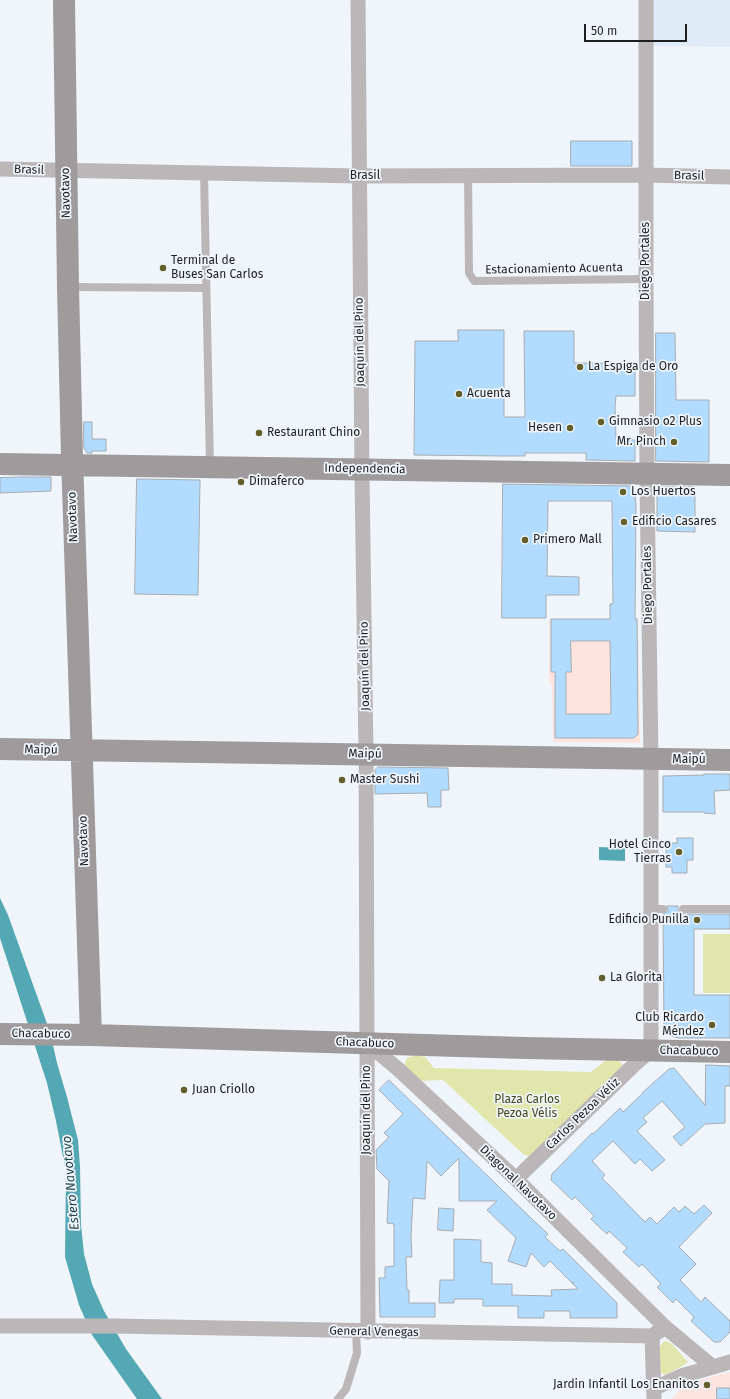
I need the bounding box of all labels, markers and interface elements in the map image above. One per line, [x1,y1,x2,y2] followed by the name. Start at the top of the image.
[586,16,689,42] scale bar
[591,24,617,38] text: 50 m
[14,162,44,178] street label: Brasil
[58,167,74,219] street label: Navotavo
[350,169,380,183] street label: Brasil
[674,169,704,183] street label: Brasil
[639,222,653,300] street label: Diego Portales
[171,254,263,282] place label: Terminal de Buses San Carlos
[485,261,623,277] street label: Estacionamiento Acuenta
[158,263,168,273] marker: Terminal de Buses San Carlos
[352,297,368,387] street label: Joaquín del Pino
[588,360,678,374] place label: La Espiga de Oro
[575,362,585,372] marker: La Espiga de Oro
[467,387,511,401] place label: Acuenta
[454,389,464,399] marker: Acuenta
[609,415,702,429] place label: Gimnasio o2 Plus
[596,417,606,427] marker: Gimnasio o2 Plus
[528,421,562,435] place label: Hesen
[565,423,575,433] marker: Hesen
[267,426,360,440] place label: Restaurant Chino
[254,428,264,438] marker: Restaurant Chino
[617,435,666,449] place label: Mr. Pinch
[669,437,679,447] marker: Mr. Pinch
[324,461,406,477] street label: Independencia
[249,475,304,489] place label: Dimaferco
[236,477,246,487] marker: Dimaferco
[631,485,696,499] place label: Los Huertos
[618,487,628,497] marker: Los Huertos
[65,491,81,543] street label: Navotavo
[632,515,716,529] place label: Edificio Casares
[619,517,629,527] marker: Edificio Casares
[533,533,602,547] place label: Primero Mall
[520,535,530,545] marker: Primero Mall
[640,546,656,624] street label: Diego Portales
[357,621,373,711] street label: Joaquín del Pino
[24,743,58,757] street label: Maipú
[348,747,382,761] street label: Maipú
[672,753,706,767] street label: Maipú
[350,773,419,787] place label: Master Sushi
[337,775,347,785] marker: Master Sushi
[76,815,92,867] street label: Navotavo
[609,838,671,866] place label: Hotel Cinco Tierras
[674,847,684,857] marker: Hotel Cinco Tierras
[609,913,689,927] place label: Edificio Punilla
[692,915,702,925] marker: Edificio Punilla
[610,971,662,985] place label: La Glorita
[597,973,607,983] marker: La Glorita
[635,1011,704,1039] place label: Club Ricardo Méndez
[707,1020,717,1030] marker: Club Ricardo Méndez
[11,1026,71,1042] street label: Chacabuco
[335,1035,395,1051] street label: Chacabuco
[659,1043,719,1059] street label: Chacabuco
[360,1065,374,1155] street label: Joaquín del Pino
[543,1075,623,1153] street label: Carlos Pezoa Véliz
[192,1083,255,1097] place label: Juan Criollo
[179,1085,189,1095] marker: Juan Criollo
[494,1093,560,1121] park label: Plaza Carlos Pezoa Vélis
[59,1135,83,1231] water label: Estero Navotavo
[476,1143,560,1223] street label: Diagonal Navotavo
[329,1324,419,1340] street label: General Venegas
[553,1378,699,1392] place label: Jardin Infantil Los Enanitos
[702,1380,712,1390] marker: Jardin Infantil Los Enanitos

